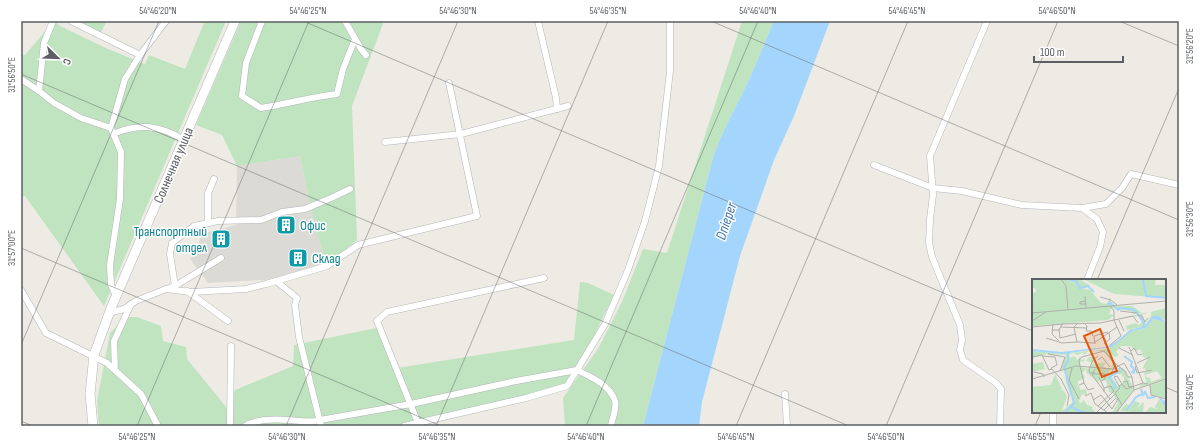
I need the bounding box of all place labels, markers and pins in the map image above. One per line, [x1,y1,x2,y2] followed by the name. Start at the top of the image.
[275,214,297,236] building icon: Офис
[300,217,326,234] place label: Офис
[134,223,207,256] place label: Транспортный отдел
[210,228,232,250] building icon: Транспортный отдел
[287,247,309,269] building icon: Склад
[312,250,341,267] place label: Склад

